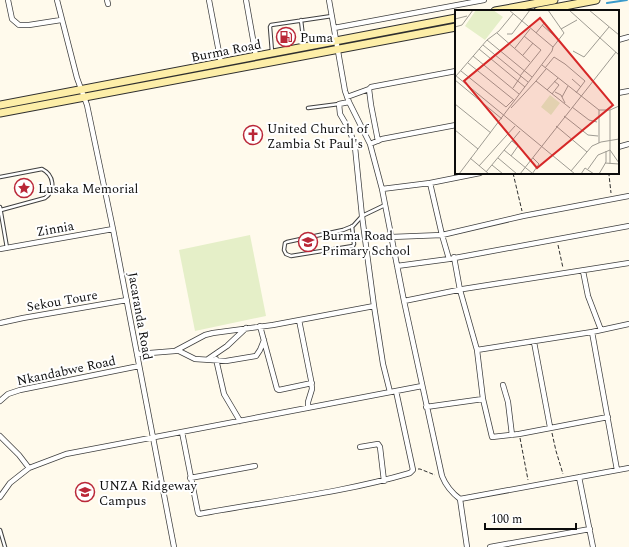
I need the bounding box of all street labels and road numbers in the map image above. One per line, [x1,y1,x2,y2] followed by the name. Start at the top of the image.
[189,34,263,68] street label: Burma Road
[35,216,76,242] street label: Zinnia
[122,271,158,362] street label: Jacaranda Road
[25,285,99,317] street label: Sekou Toure
[15,351,118,391] street label: Nkandabwe Road

